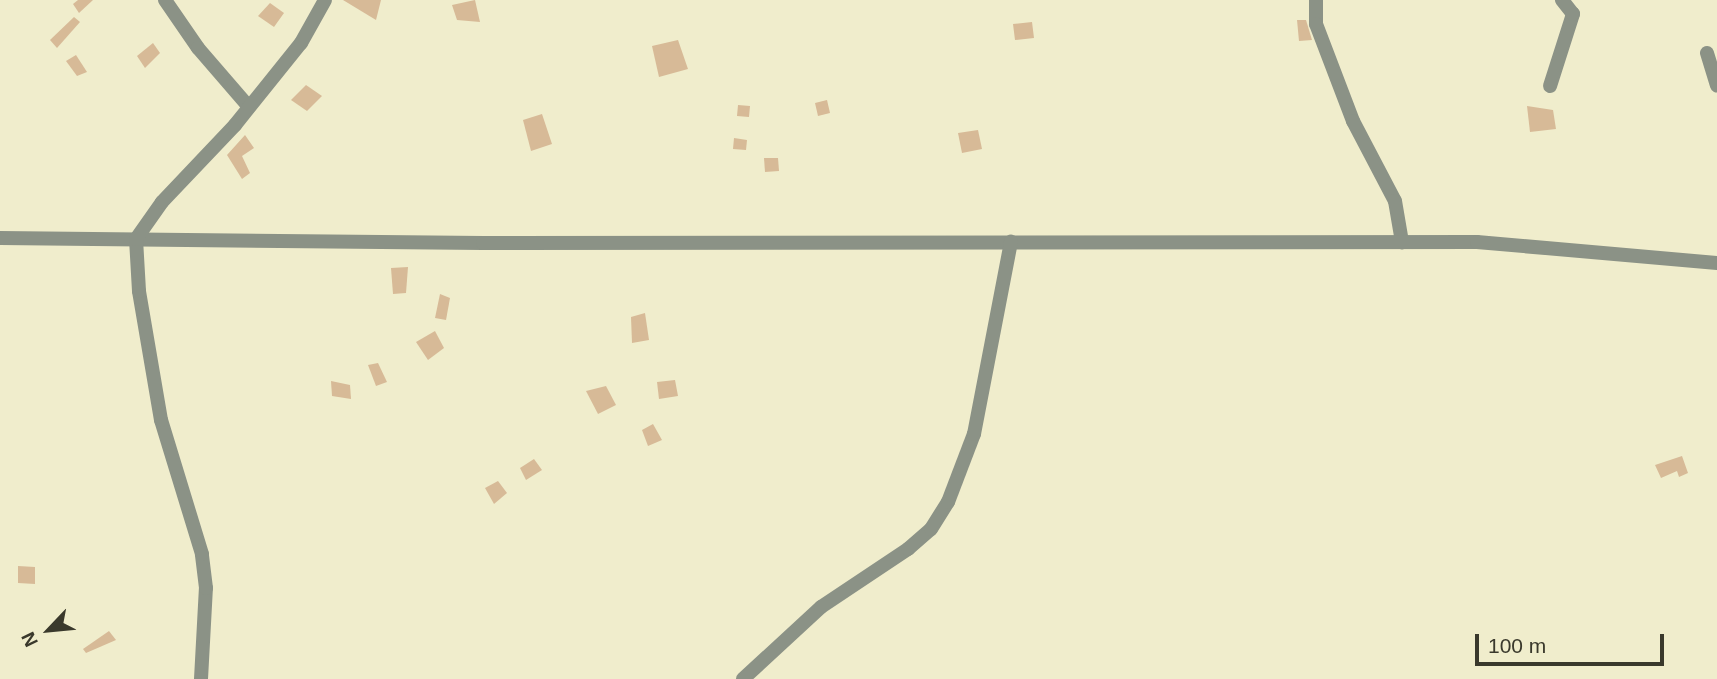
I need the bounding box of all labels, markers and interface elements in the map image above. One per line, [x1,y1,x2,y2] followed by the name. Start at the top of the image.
[14,595,84,665] north arrow
[1479,620,1668,664] scale bar
[17,629,42,650] text: N
[1488,634,1546,657] text: 100 m

